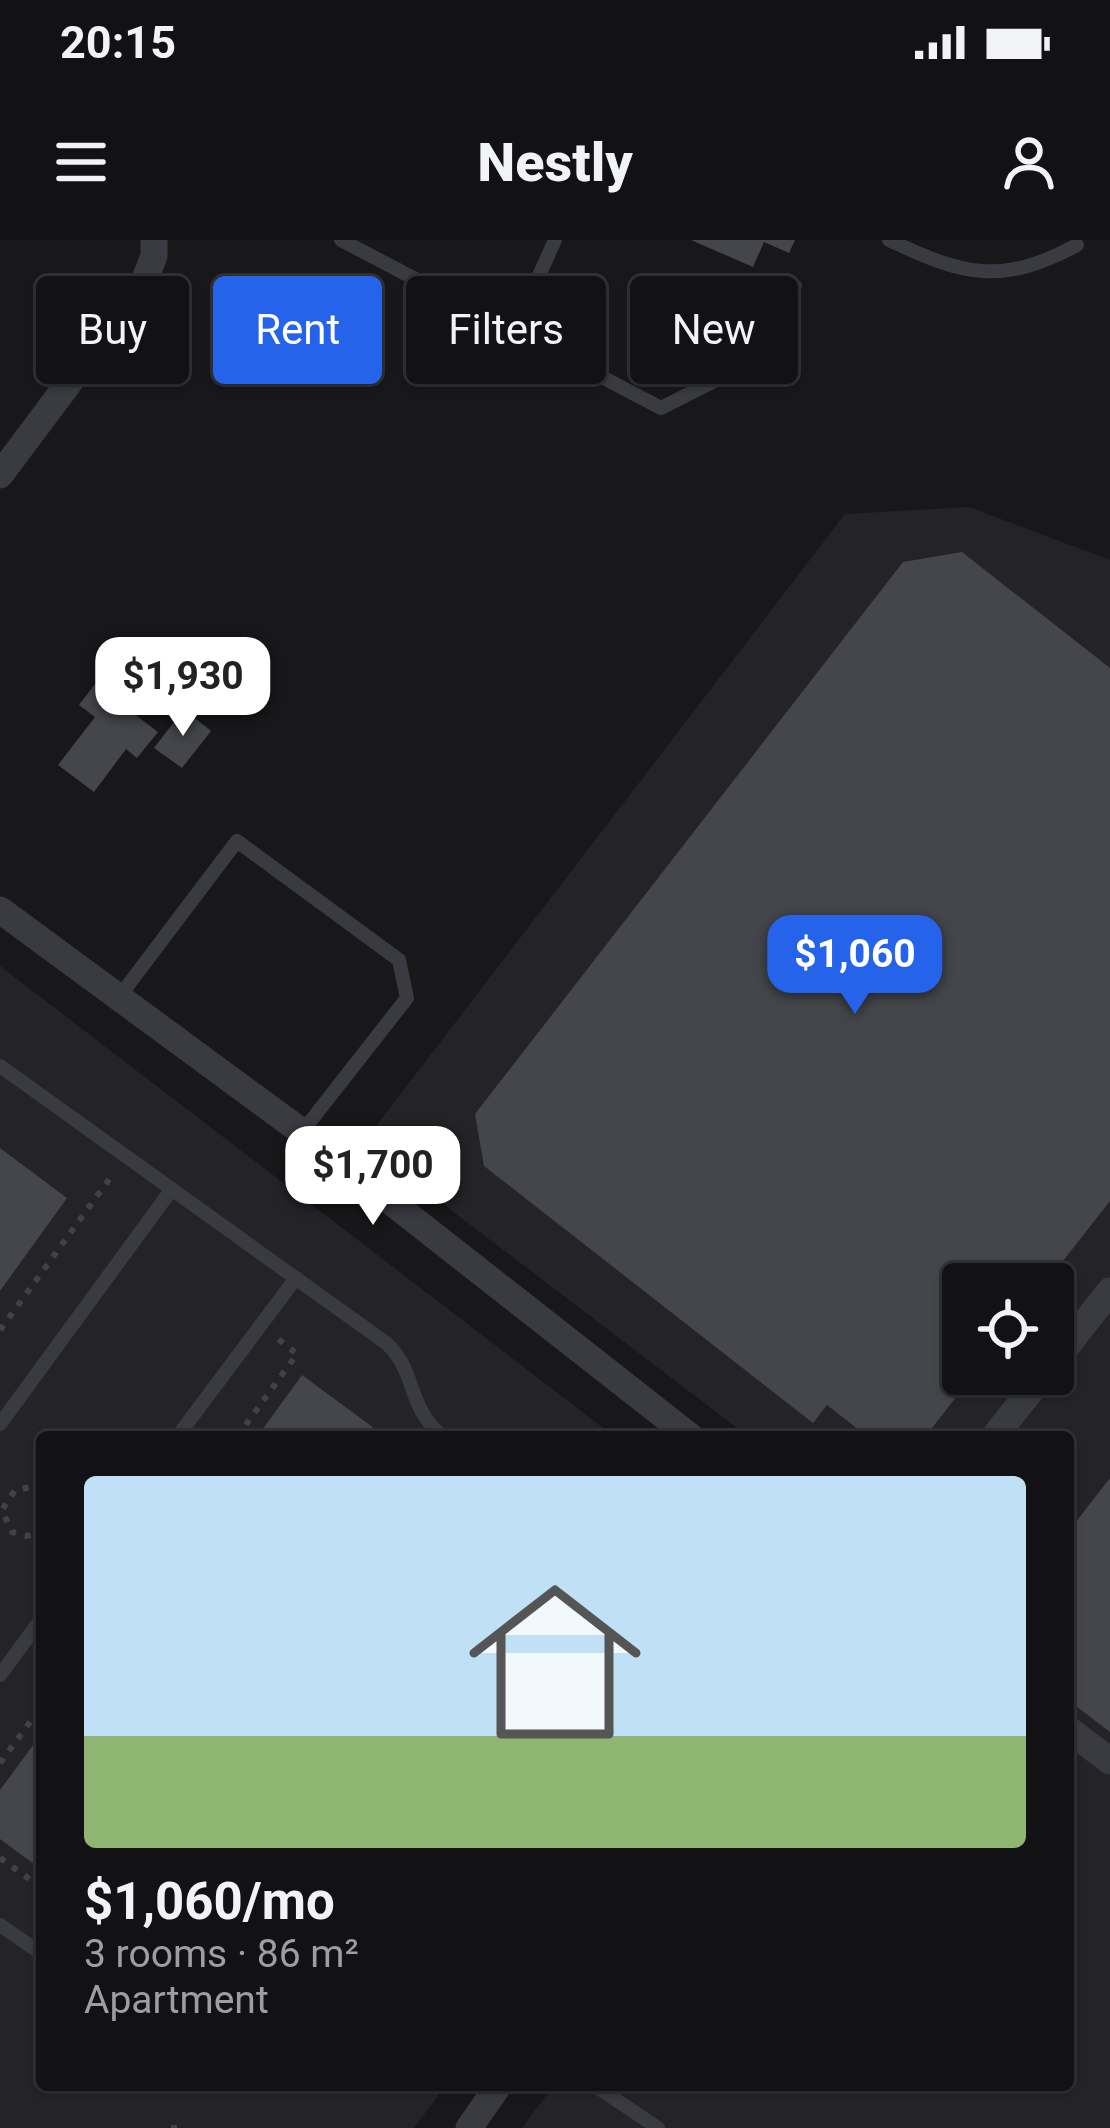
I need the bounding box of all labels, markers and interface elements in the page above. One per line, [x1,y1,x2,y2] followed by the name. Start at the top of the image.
[60,16,176,69] text: 20:15
[48,129,114,195] icon: menu
[996,129,1062,195] icon: person
[477,131,633,194] text: Nestly
[36,276,189,384] chip: Buy
[213,276,382,384] chip: Rent
[406,276,606,384] chip: Filters
[630,276,798,384] chip: New
[85,637,281,739] pin: $1,930
[122,653,244,699] text: $1,930
[757,915,953,1017] pin: $1,060
[794,931,916,977] text: $1,060
[275,1126,471,1228] pin: $1,700
[312,1142,434,1188] text: $1,700
[942,1263,1074,1395] map controls
[942,1263,1074,1395] button: locate
[447,1554,663,1770] icon: home
[84,1872,335,1931] text: $1,060/mo
[84,1931,359,1977] text: 3 rooms · 86 m²
[84,1977,269,2023] text: Apartment

